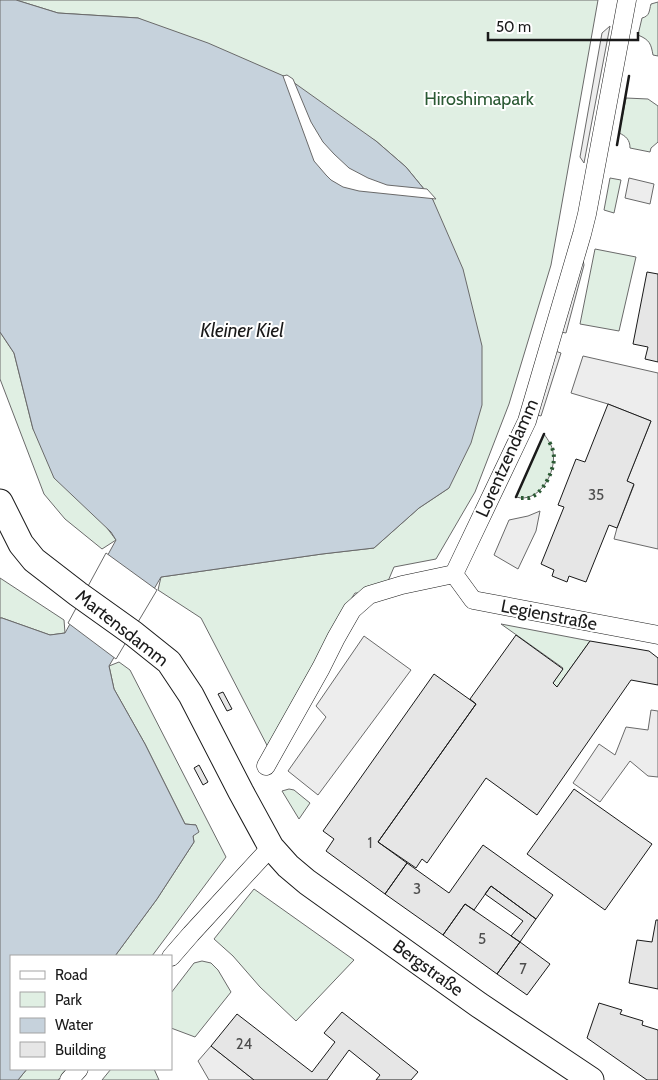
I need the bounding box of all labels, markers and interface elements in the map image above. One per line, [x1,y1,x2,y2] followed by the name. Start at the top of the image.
[488,10,638,42] scale bar
[496,18,531,36] text: 50 m
[424,88,535,110] park label: Hiroshimapark
[200,319,284,342] water label: Kleiner Kiel
[471,395,543,521] street label: Lorentzendamm
[588,486,604,504] house number: 35
[71,585,173,671] street label: Martensdamm
[499,595,599,635] street label: Legienstraße
[368,834,372,852] house number: 1
[413,880,421,898] house number: 3
[478,930,486,948] house number: 5
[388,935,468,1001] street label: Bergstraße
[10,955,172,1070] legend
[519,960,527,978] house number: 7
[55,966,88,984] text: Road
[55,991,82,1009] text: Park
[55,1016,93,1034] text: Water
[236,1035,253,1053] house number: 24
[55,1041,106,1059] text: Building

